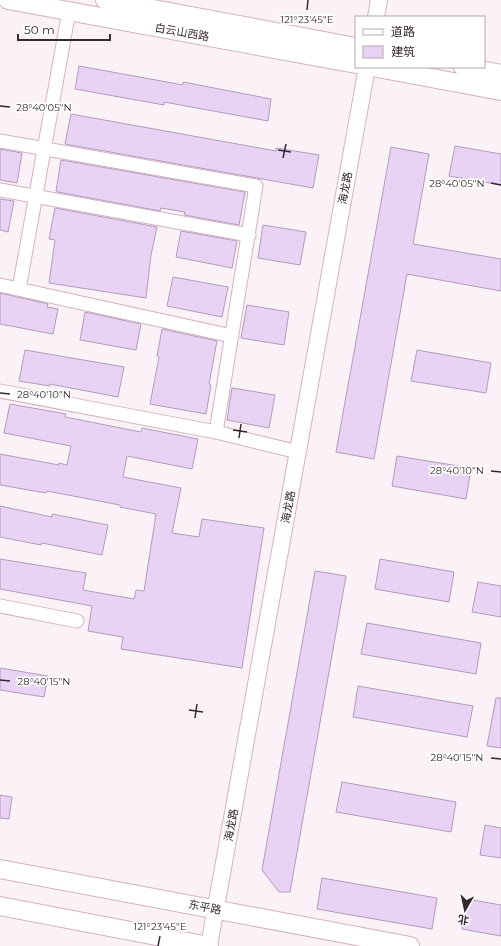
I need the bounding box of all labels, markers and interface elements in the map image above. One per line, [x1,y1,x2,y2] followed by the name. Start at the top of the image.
[281,13,334,26] text: 121°23'45"E
[18,16,110,42] scale bar
[355,16,485,68] legend
[154,20,210,44] street label: 白云山西路
[24,22,55,37] text: 50 m
[391,24,415,39] text: 道路
[391,44,415,59] text: 建筑
[16,101,72,114] text: 28°40'05"N
[335,171,355,205] street label: 海龙路
[429,177,485,190] text: 28°40'05"N
[17,388,71,401] text: 28°40'10"N
[430,464,484,477] text: 28°40'10"N
[278,490,298,524] street label: 海龙路
[18,675,70,688] text: 28°40'15"N
[431,751,483,764] text: 28°40'15"N
[221,808,241,842] street label: 海龙路
[445,890,485,930] north arrow
[187,897,223,917] street label: 东平路
[457,912,470,928] text: 北
[134,920,187,933] text: 121°23'45"E

